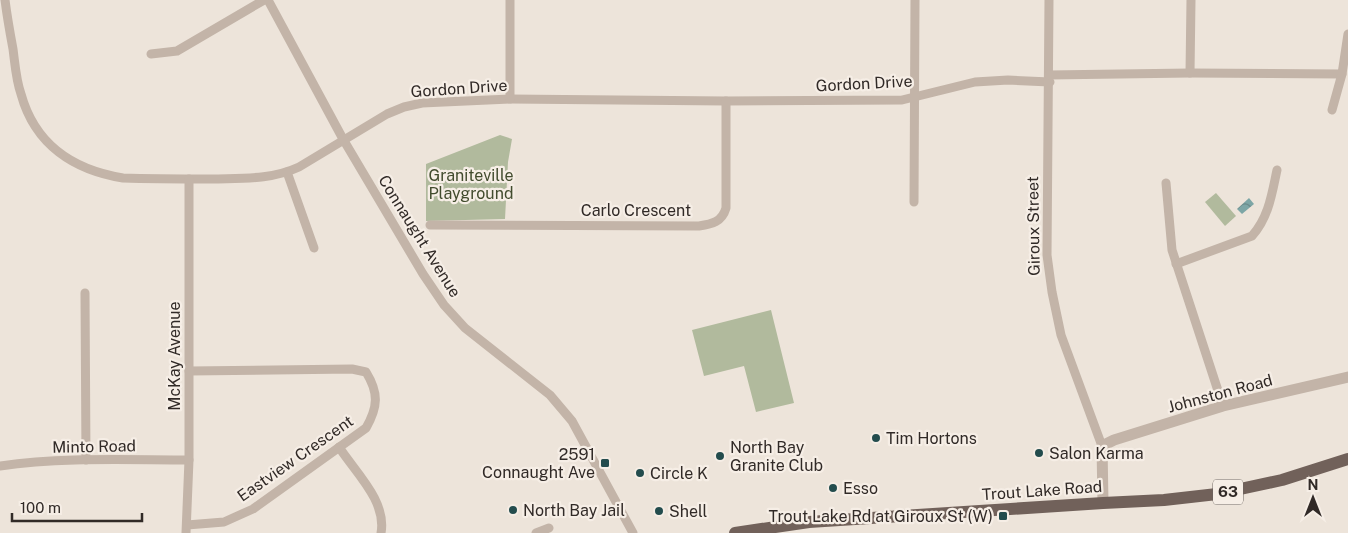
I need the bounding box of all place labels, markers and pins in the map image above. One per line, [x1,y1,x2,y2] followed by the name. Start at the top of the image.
[886,429,977,448] place label: Tim Hortons
[870,432,882,444] marker: Tim Hortons
[730,438,823,475] place label: North Bay Granite Club
[1049,444,1144,463] place label: Salon Karma
[482,445,595,482] place label: 2591 Connaught Ave
[1033,447,1045,459] marker: Salon Karma
[714,450,726,462] marker: North Bay Granite Club
[599,457,611,469] marker: 2591 Connaught Ave
[650,464,708,483] place label: Circle K
[634,467,646,479] marker: Circle K
[843,479,878,498] place label: Esso
[827,482,839,494] marker: Esso
[523,501,625,520] place label: North Bay Jail
[669,502,708,521] place label: Shell
[507,504,519,516] marker: North Bay Jail
[653,505,665,517] marker: Shell
[769,507,993,526] place label: Trout Lake Rd at Giroux St (W)
[997,510,1009,522] marker: Trout Lake Rd at Giroux St (W)

